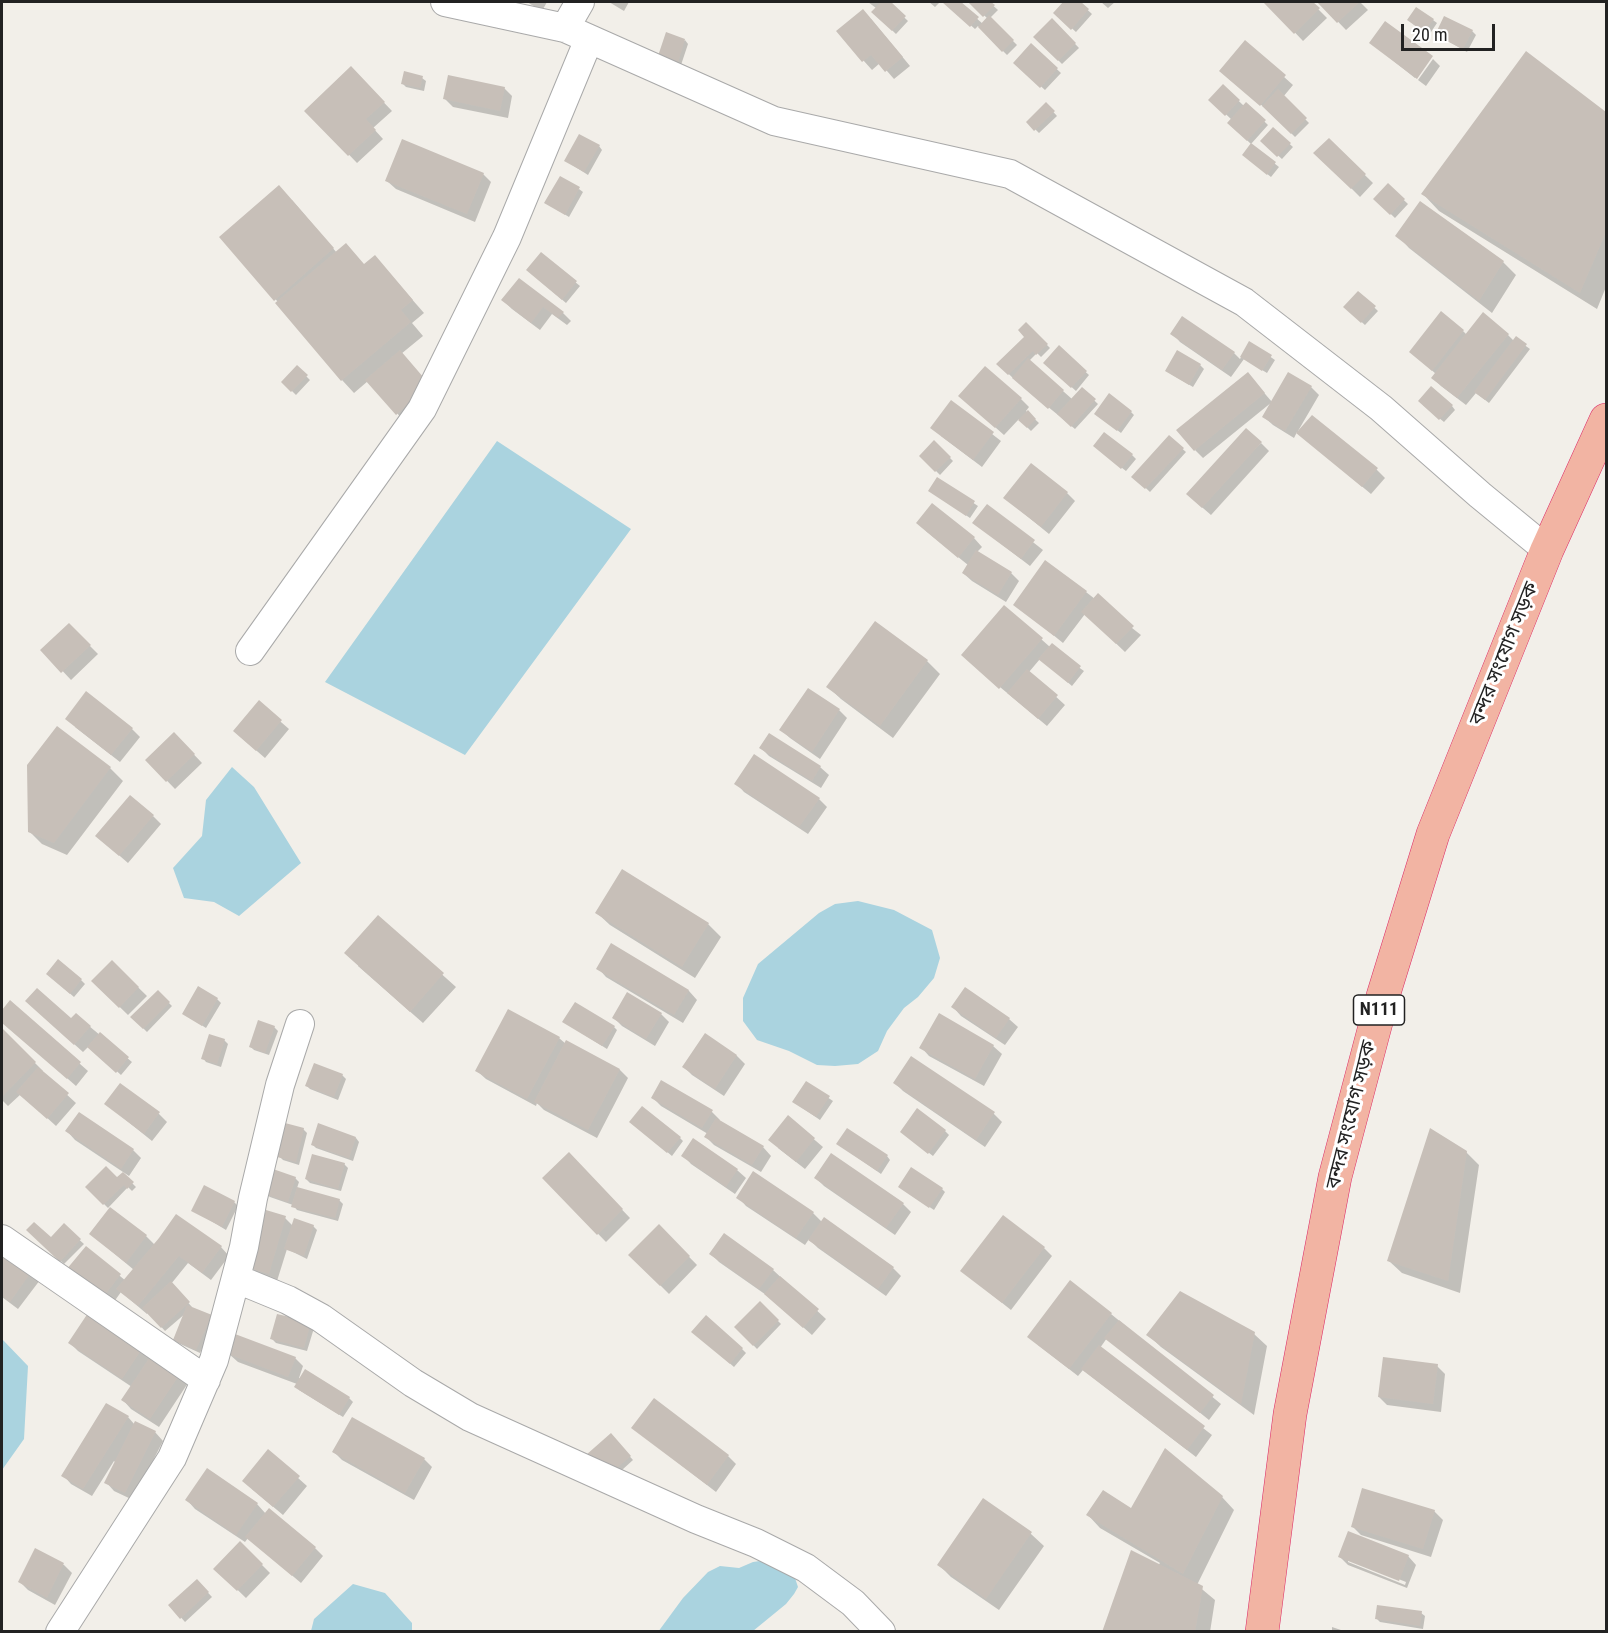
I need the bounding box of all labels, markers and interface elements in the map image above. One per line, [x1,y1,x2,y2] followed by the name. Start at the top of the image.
[1404,12,1498,50] scale bar
[1412,24,1447,45] text: 20 m
[1465,579,1545,729] street label: বন্দর সংযোগ সড়ক
[1354,995,1404,1025] road number: N111
[1322,1038,1382,1192] street label: বন্দর সংযোগ সড়ক

